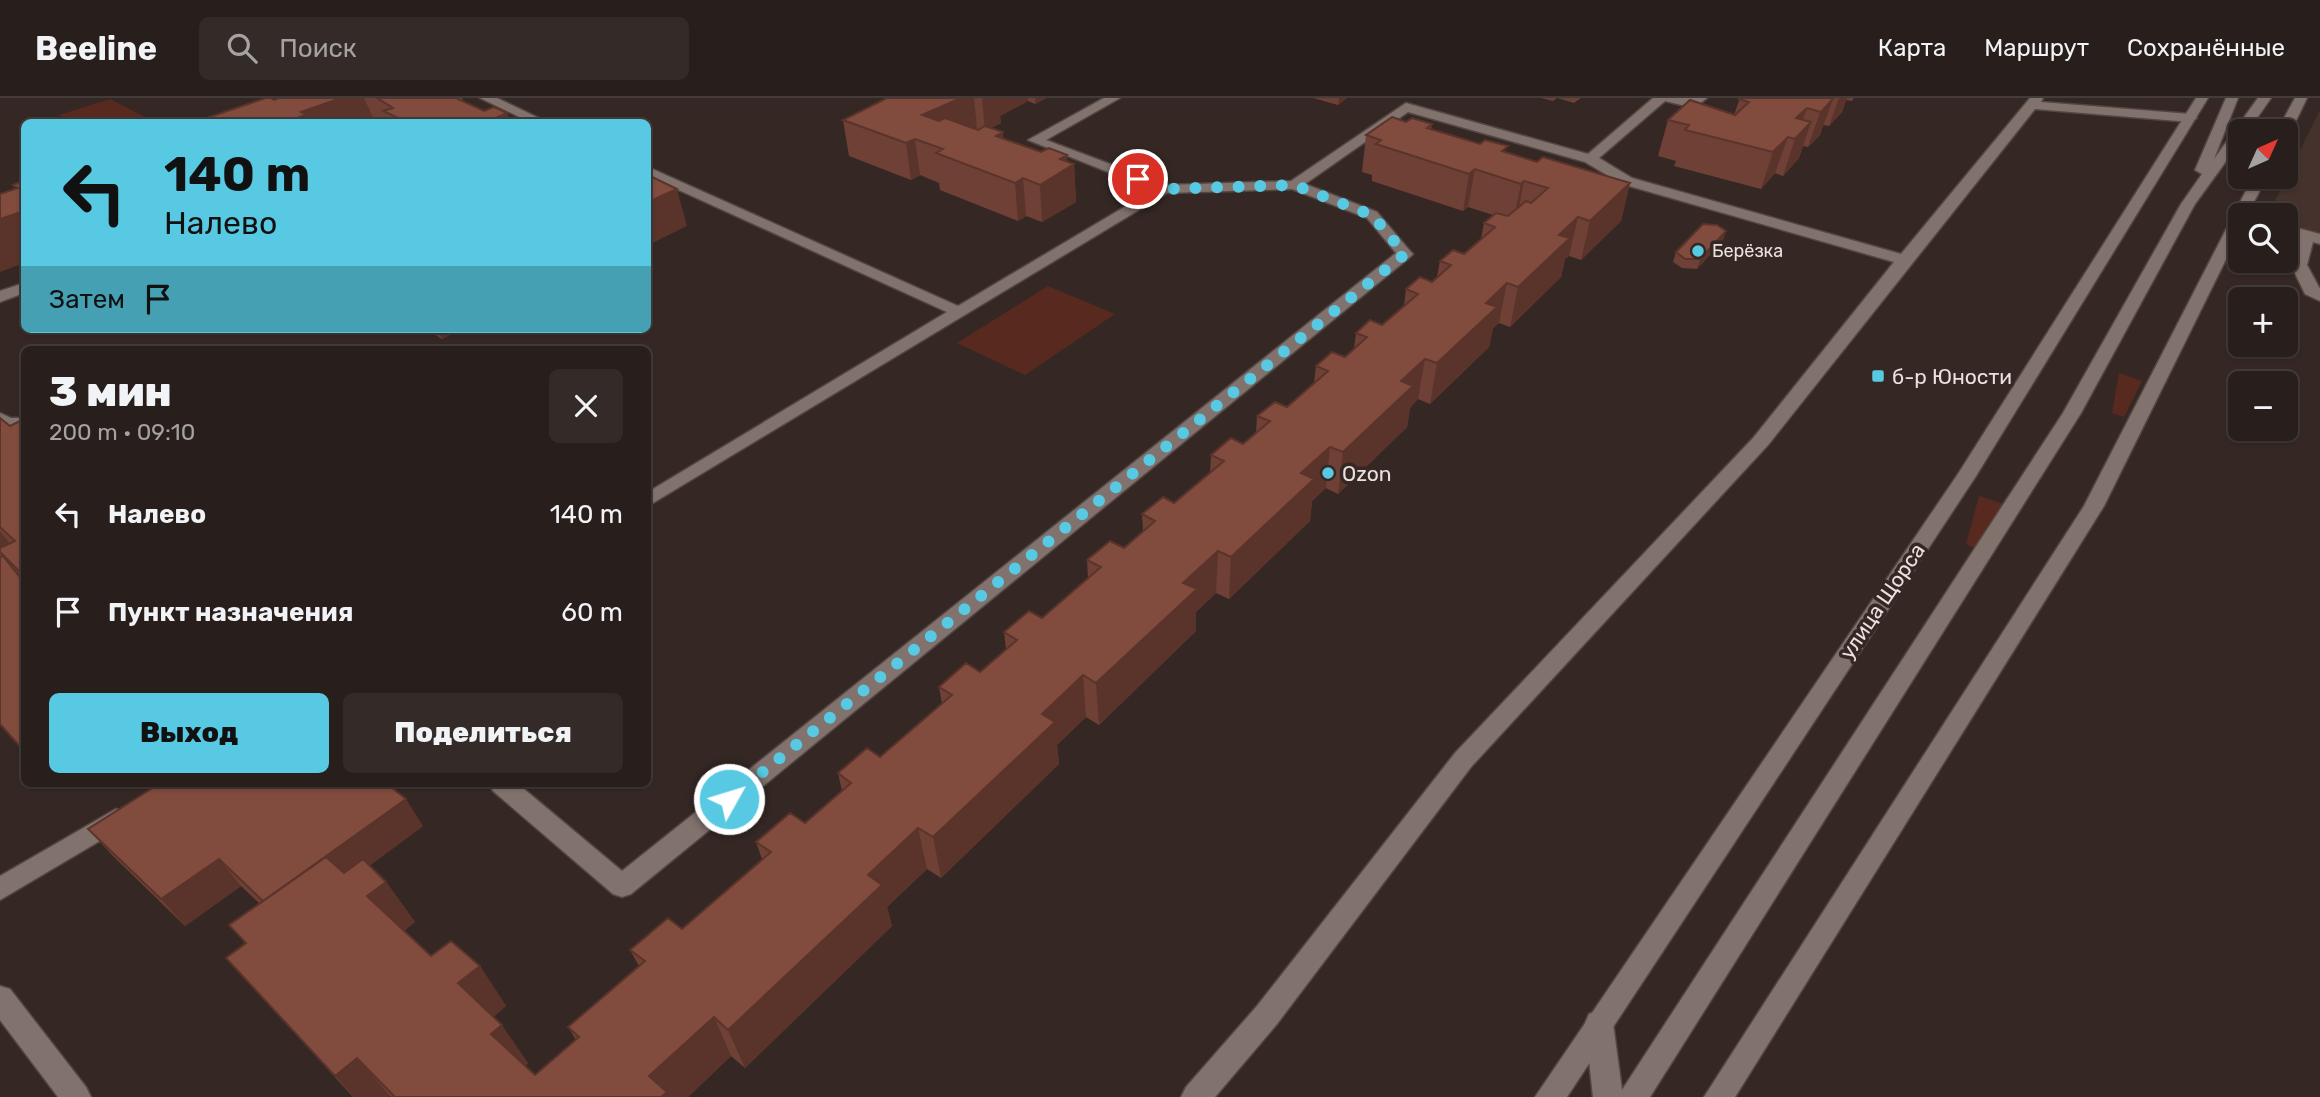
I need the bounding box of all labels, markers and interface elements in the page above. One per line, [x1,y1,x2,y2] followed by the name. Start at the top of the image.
[199,17,689,80] search box
[35,29,157,68] text: Beeline
[223,29,261,67] icon: search
[279,33,357,64] text: Поиск
[1878,34,1946,62] text: Карта
[1984,34,2089,62] text: Маршрут
[2127,34,2285,62] text: Сохранённые
[2228,119,2298,189] north arrow
[2228,119,2298,441] map controls
[164,145,310,203] text: 140 m
[49,147,140,238] icon: left
[1108,149,1168,209] pin
[1119,160,1157,198] icon: arrive
[2228,203,2298,273] button: search
[164,204,277,242] text: Налево
[1712,240,1783,262] place label: Берёзка
[1690,243,1706,259] marker: Берёзка
[139,280,177,318] icon: arrive
[49,284,125,315] text: Затем
[2228,287,2298,357] button: +
[1892,364,2012,389] place label: б-р Юности
[49,367,172,417] text: 3 мин
[1870,368,1886,384] marker: б-р Юности
[549,369,623,443] button: close
[2228,371,2298,441] button: −
[49,418,195,446] text: 200 m · 09:10
[1342,461,1392,486] place label: Ozon
[1320,465,1336,481] marker: Ozon
[49,495,87,533] icon: left
[108,499,206,530] text: Налево
[550,499,623,530] text: 140 m
[1834,539,1930,663] street label: улица Щорса
[49,593,87,631] icon: arrive
[108,597,353,628] text: Пункт назначения
[561,597,623,628] text: 60 m
[49,693,329,773] button: Выход
[343,693,623,773] button: Поделиться
[692,762,766,836] position arrow

